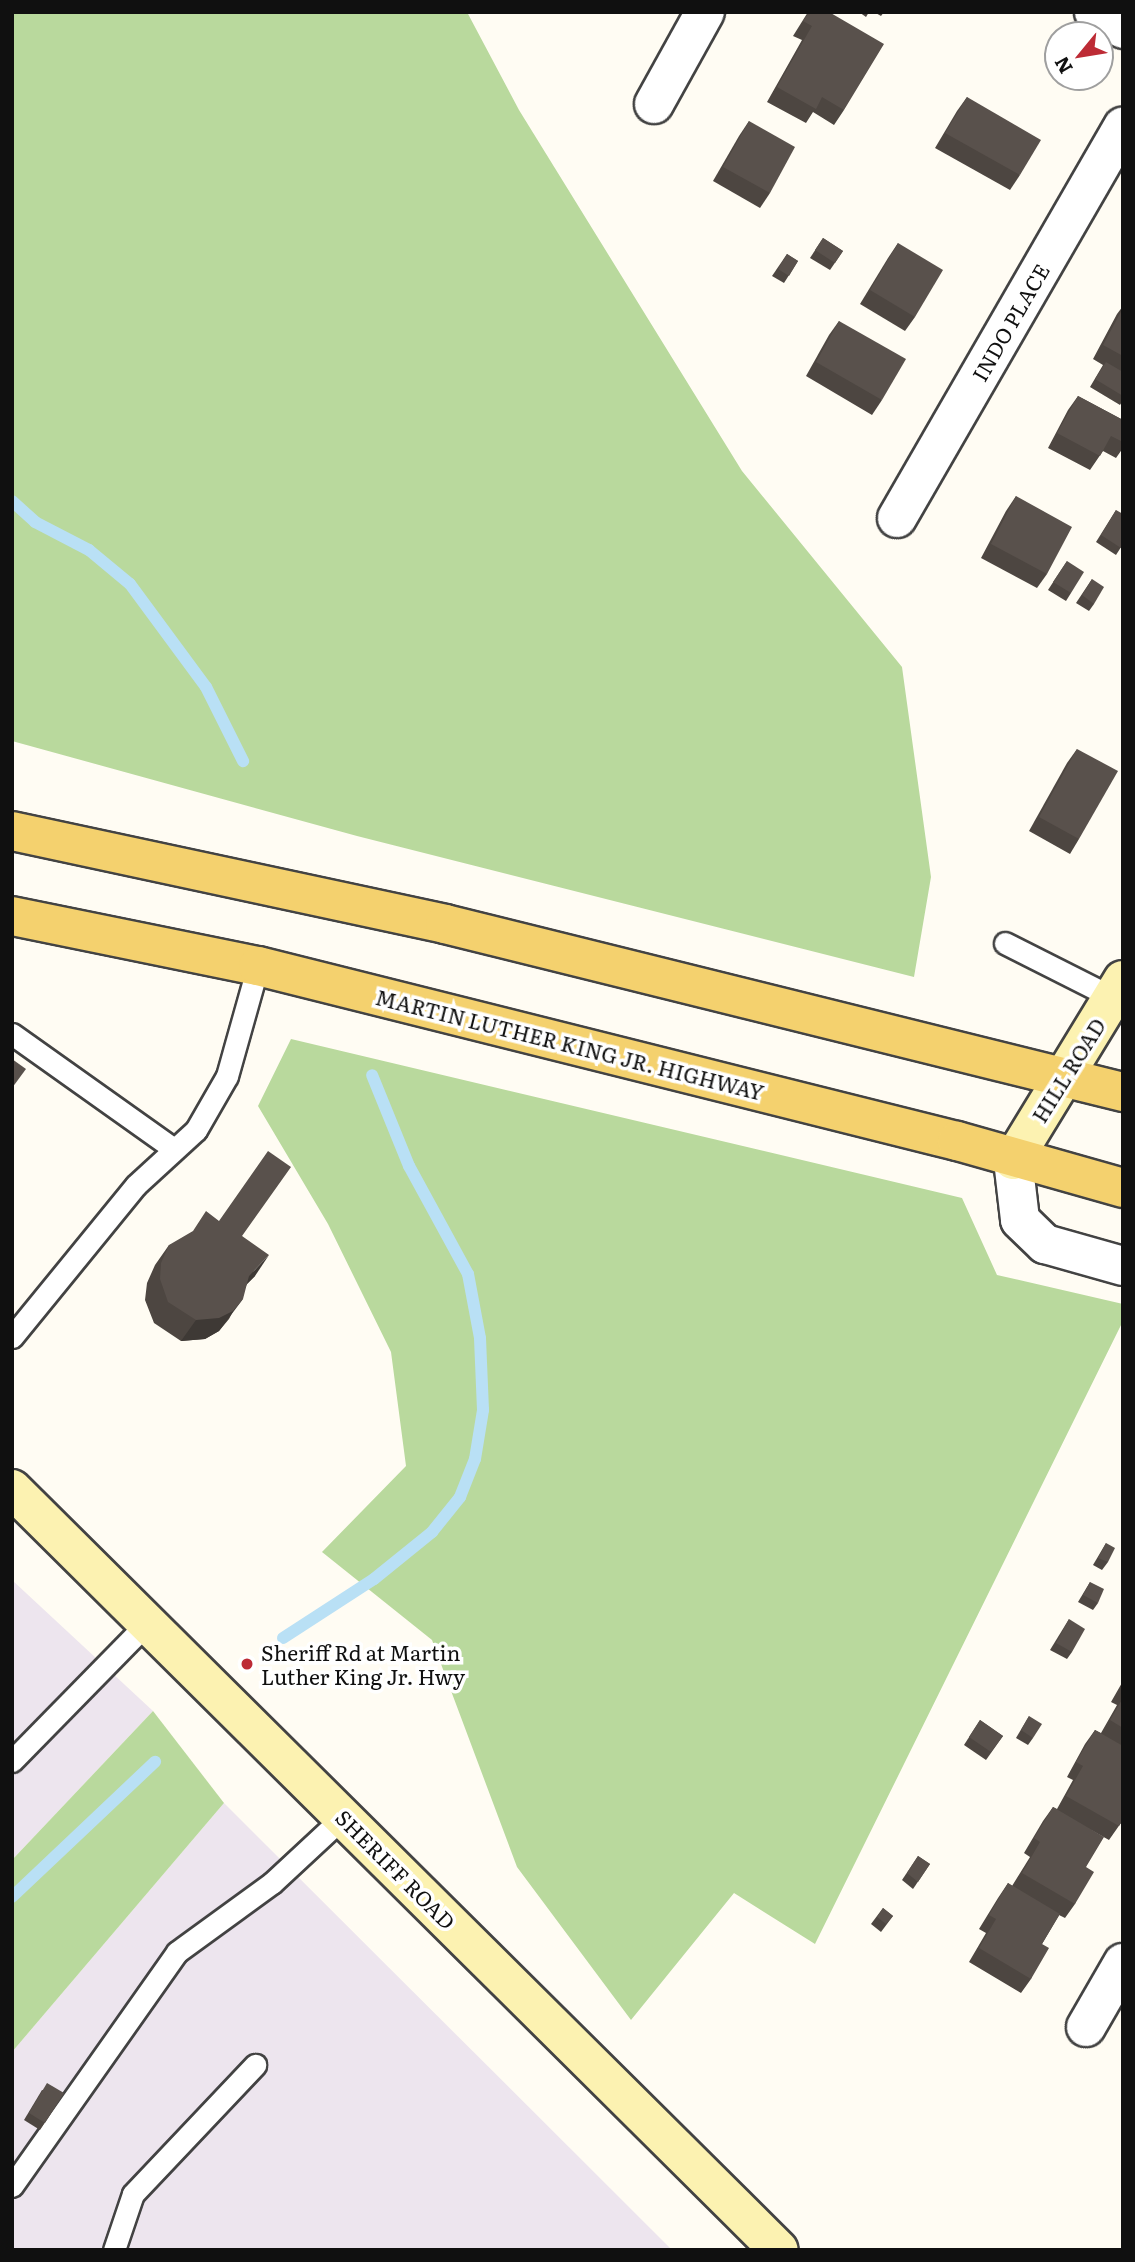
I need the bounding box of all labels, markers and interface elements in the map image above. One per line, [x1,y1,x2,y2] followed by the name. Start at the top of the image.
[1044,21,1114,91] north arrow
[1046,52,1079,79] text: N
[966,259,1054,385] street label: INDO PLACE
[373,983,767,1105] street label: MARTIN LUTHER KING JR. HIGHWAY
[1026,1013,1110,1127] street label: HILL ROAD
[261,1639,465,1689] place label: Sheriff Rd at Martin Luther King Jr. Hwy
[239,1656,255,1672] marker: Sheriff Rd at Martin Luther King Jr. Hwy
[331,1804,461,1934] street label: SHERIFF ROAD

